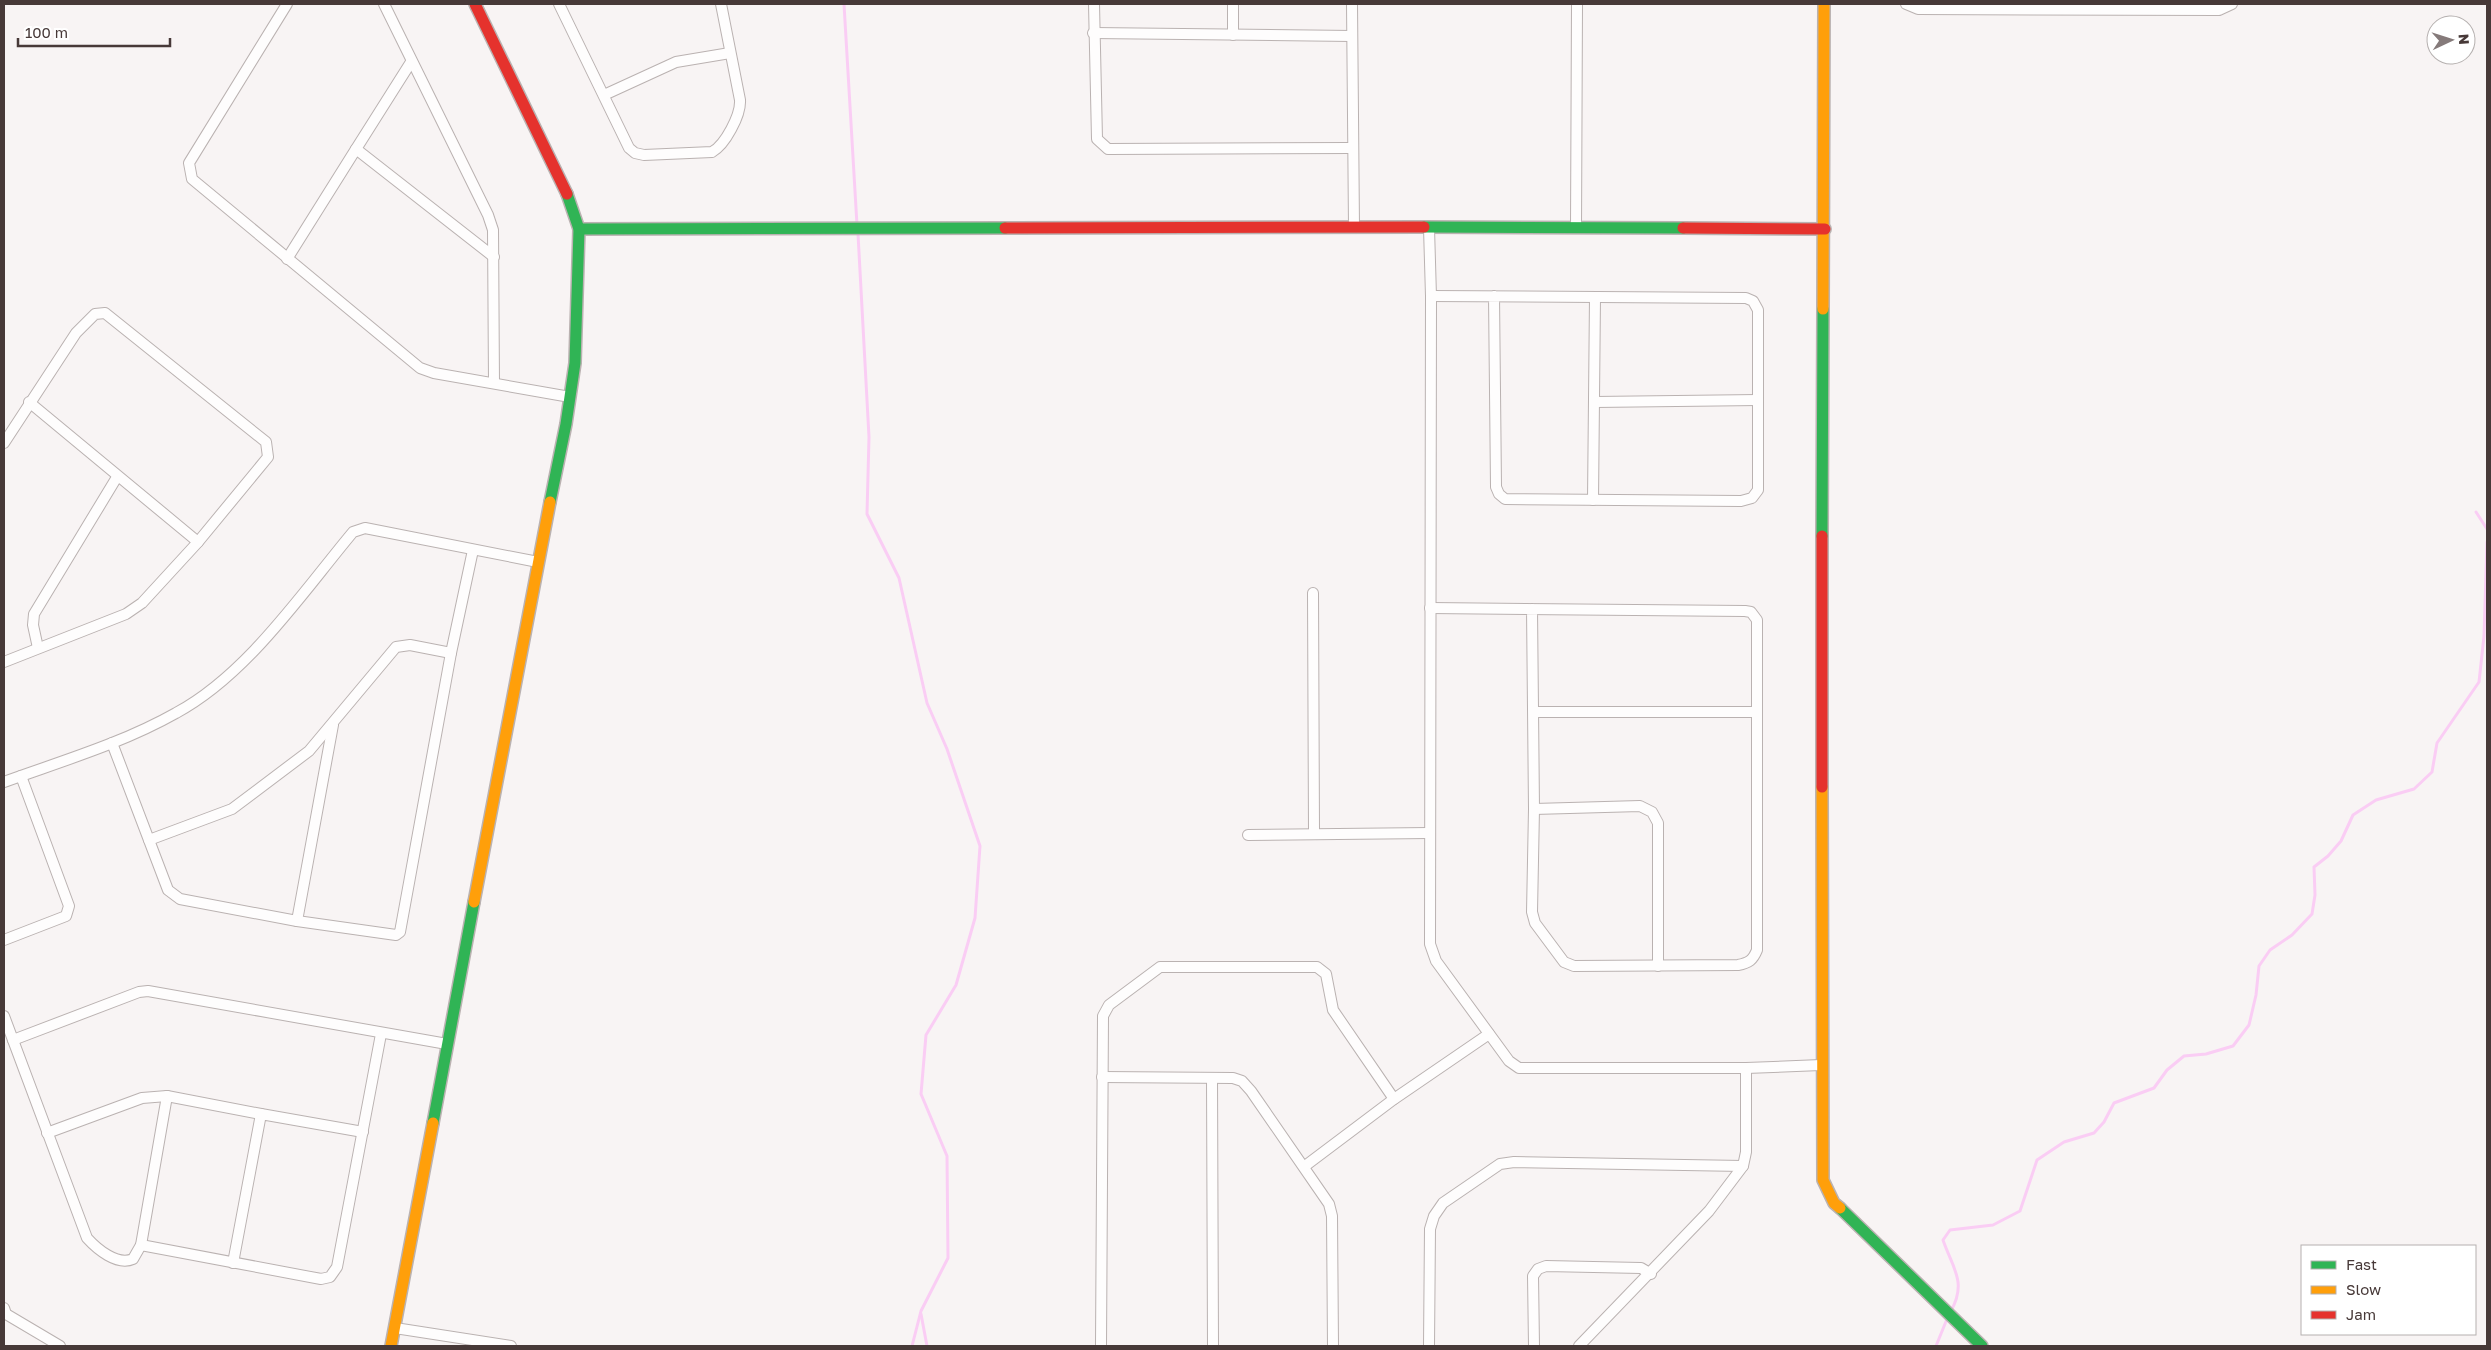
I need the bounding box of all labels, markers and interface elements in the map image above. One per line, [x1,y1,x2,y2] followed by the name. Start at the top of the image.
[18,15,170,47] scale bar
[2426,15,2476,65] north arrow
[25,23,68,41] text: 100 m
[2456,33,2473,45] text: N
[2301,1245,2476,1335] legend
[2346,1255,2377,1273] text: Fast
[2346,1280,2381,1298] text: Slow
[2346,1305,2376,1323] text: Jam

